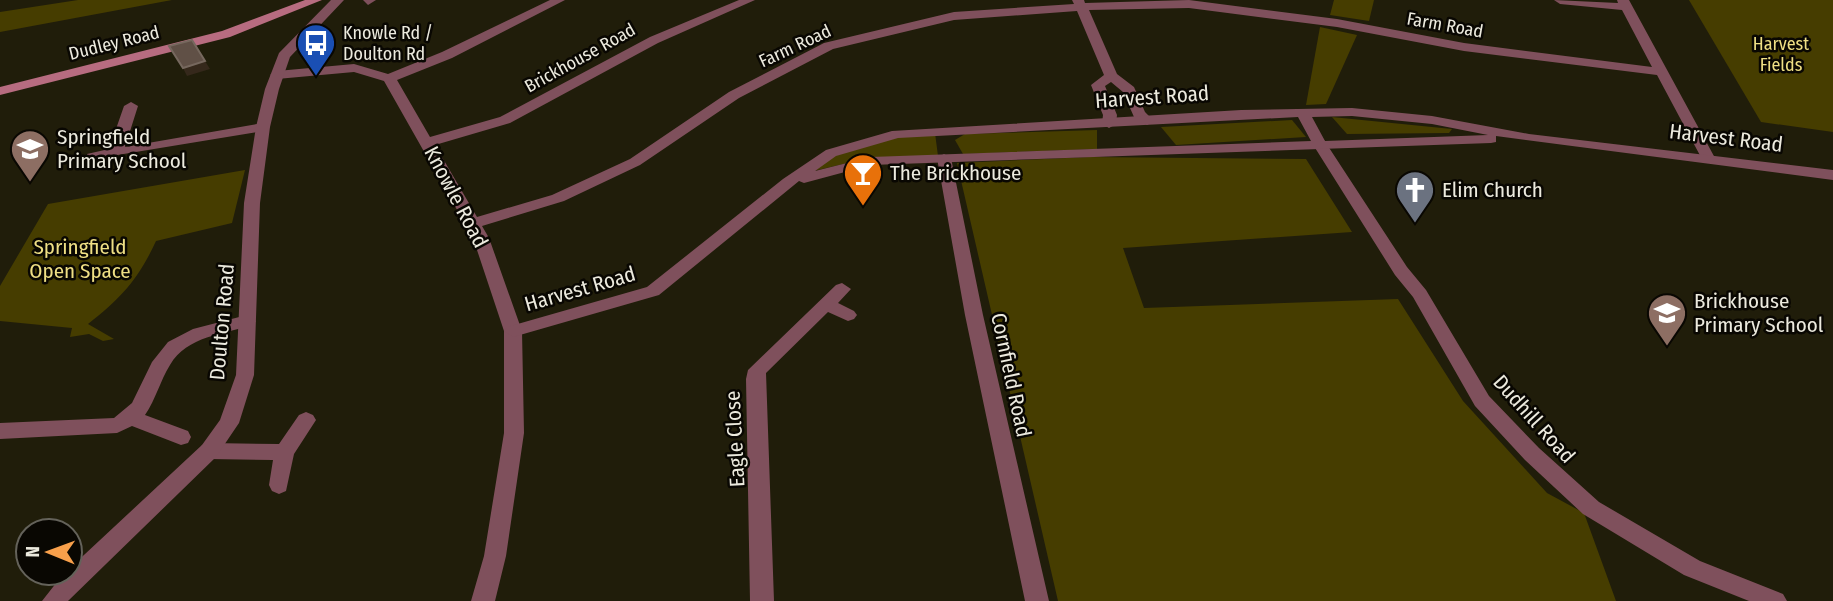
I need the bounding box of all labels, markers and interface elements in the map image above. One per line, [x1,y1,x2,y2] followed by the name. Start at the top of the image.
[1405,7,1485,43] street label: Farm Road
[521,19,639,97] street label: Brickhouse Road
[755,20,835,72] street label: Farm Road
[66,21,162,65] street label: Dudley Road
[295,22,337,77] bus stop icon: Knowle Rd / Doulton Rd
[343,22,433,65] place label: Knowle Rd / Doulton Rd
[1753,33,1809,76] park label: Harvest Fields
[1094,80,1210,114] street label: Harvest Road
[1668,118,1784,158] street label: Harvest Road
[57,124,187,174] place label: Springfield Primary School
[9,128,51,183] school or university icon: Springfield Primary School
[418,142,494,252] street label: Knowle Road
[842,152,884,207] bar icon: The Brickhouse
[890,160,1021,186] place label: The Brickhouse
[1394,169,1436,224] church icon: Elim Church
[1442,177,1543,203] place label: Elim Church
[29,234,131,284] park label: Springfield Open Space
[521,261,639,317] street label: Harvest Road
[204,263,240,381] street label: Doulton Road
[1694,288,1824,338] place label: Brickhouse Primary School
[1646,292,1688,347] school or university icon: Brickhouse Primary School
[985,311,1037,439] street label: Cornfield Road
[1487,369,1581,469] street label: Dudhill Road
[719,390,751,488] street label: Eagle Close
[14,517,84,587] north arrow
[21,546,44,558] text: N

